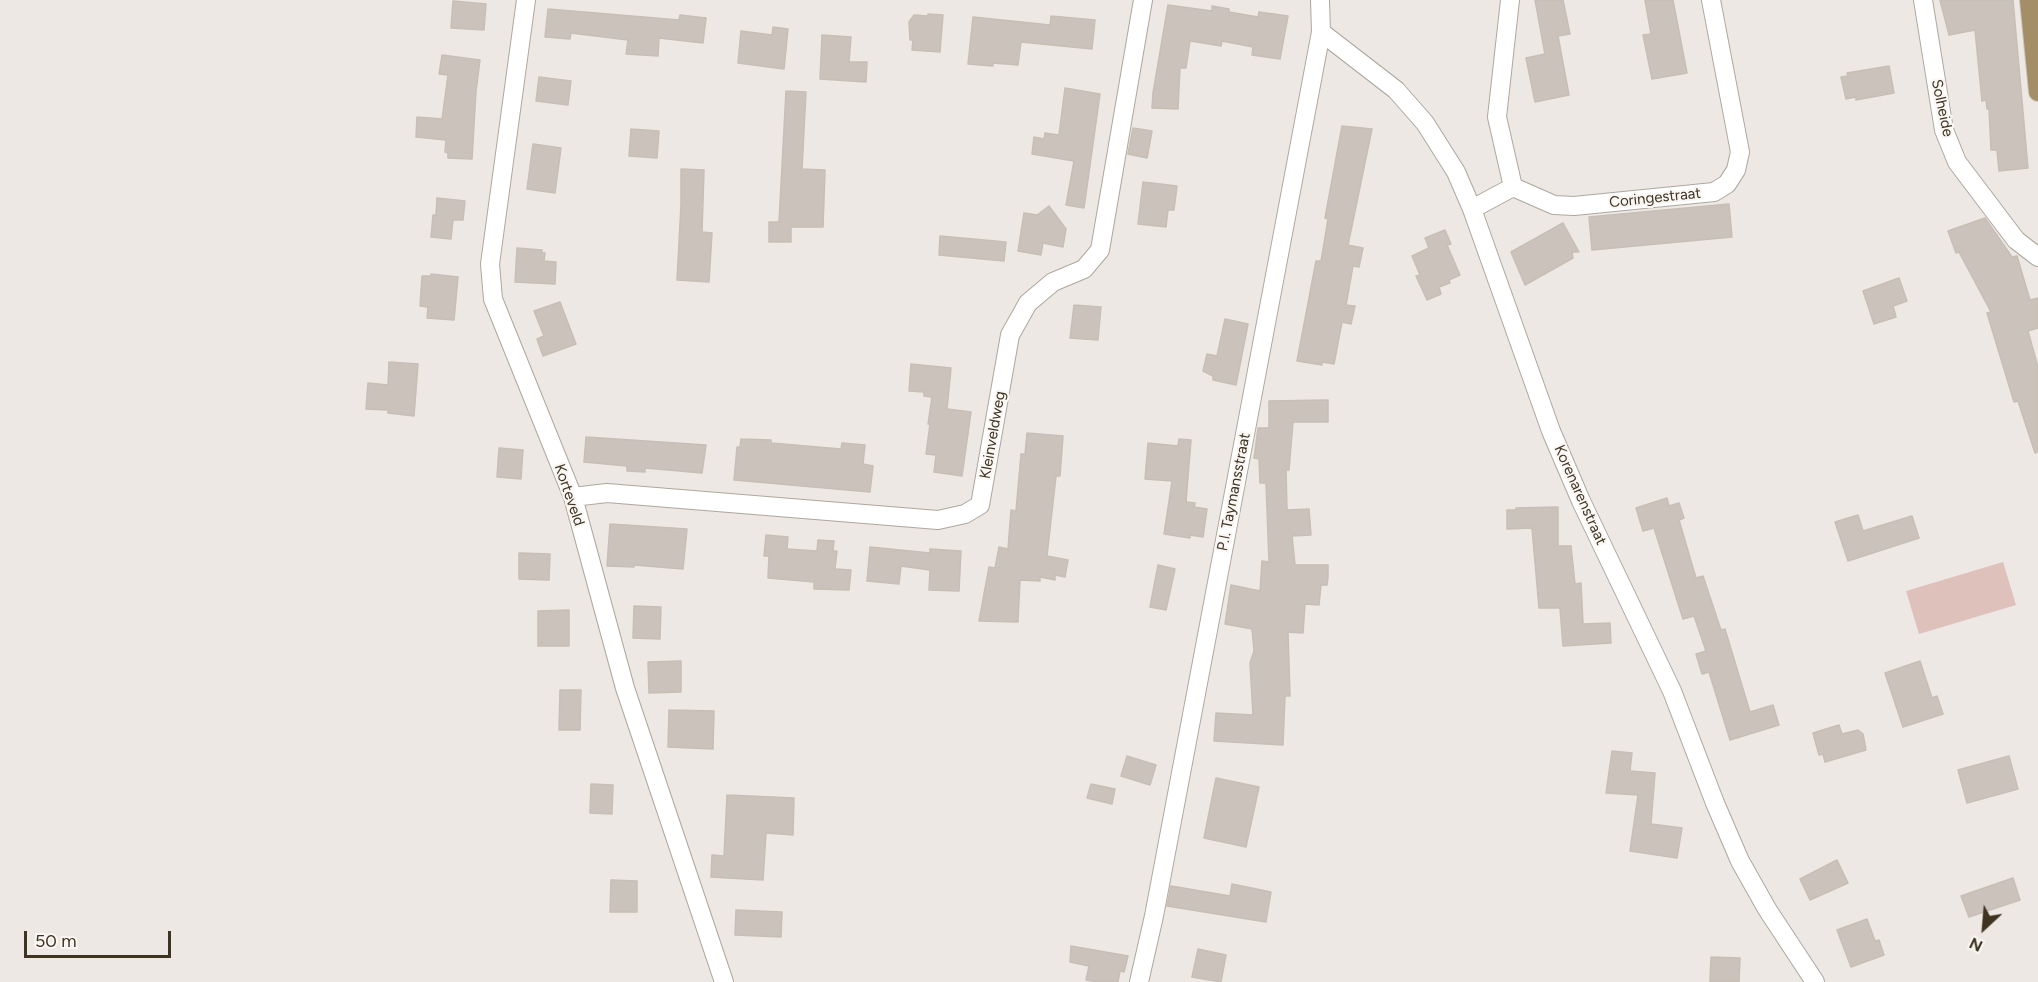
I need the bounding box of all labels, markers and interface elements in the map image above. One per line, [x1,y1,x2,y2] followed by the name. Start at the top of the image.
[1927,78,1957,138] street label: Solheide
[1608,184,1702,212] street label: Coringestraat
[976,390,1010,480] street label: Kleinveldweg
[1214,431,1254,553] street label: P.I. Taymansstraat
[1550,442,1610,548] street label: Korenarenstraat
[550,462,588,528] street label: Korteveld
[1954,898,2014,958] north arrow
[27,919,174,957] scale bar
[35,930,77,952] text: 50 m
[1966,933,1986,956] text: N

